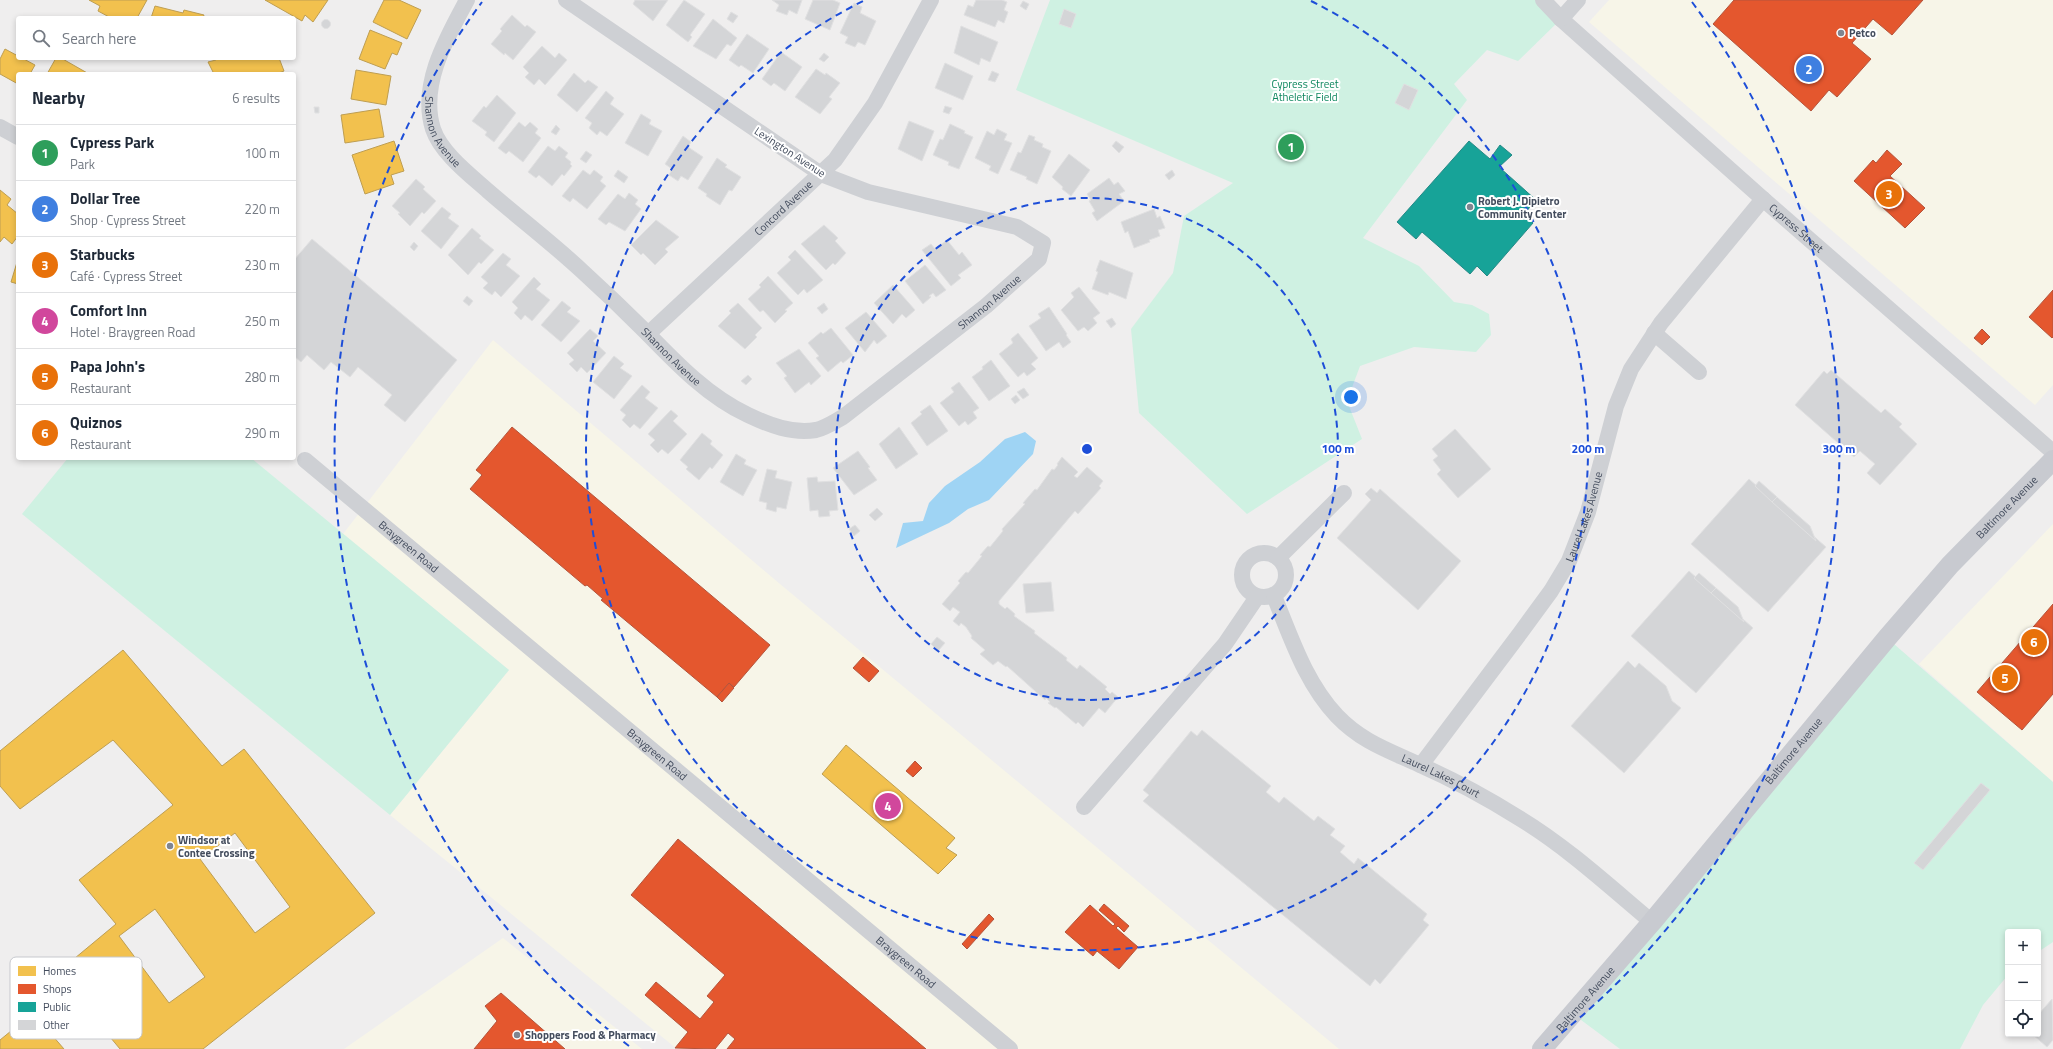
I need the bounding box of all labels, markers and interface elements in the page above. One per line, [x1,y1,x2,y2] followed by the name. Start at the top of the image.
[16,16,296,60] search box
[1849,25,1876,41] place label: Petco
[30,27,52,49] icon: search
[62,27,136,50] text: Search here
[1836,28,1846,38] marker: Petco
[1796,54,1822,84] pin: 2
[1271,76,1339,105] park label: Cypress Street Atheletic Field
[32,85,85,111] text: Nearby
[232,88,280,108] text: 6 results
[421,96,465,171] street label: Shannon Avenue
[751,123,829,181] street label: Lexington Avenue
[70,131,154,154] text: Cypress Park
[1278,132,1304,162] pin: 1
[41,143,49,163] text: 1
[244,143,280,163] text: 100 m
[70,154,95,174] text: Park
[751,176,816,239] street label: Concord Avenue
[1876,179,1902,209] pin: 3
[70,187,140,210] text: Dollar Tree
[1478,193,1566,222] place label: Robert J. Dipietro Community Center
[41,199,49,219] text: 2
[244,199,280,219] text: 220 m
[1766,200,1827,256] street label: Cypress Street
[1465,202,1475,212] marker: Robert J. Dipietro Community Center
[70,210,186,230] text: Shop · Cypress Street
[70,243,135,266] text: Starbucks
[41,255,49,275] text: 3
[244,255,280,275] text: 230 m
[70,266,182,286] text: Café · Cypress Street
[954,271,1025,333] street label: Shannon Avenue
[70,299,147,322] text: Comfort Inn
[41,311,49,331] text: 4
[244,311,280,331] text: 250 m
[70,322,195,342] text: Hotel · Braygreen Road
[638,324,705,390] street label: Shannon Avenue
[70,355,145,378] text: Papa John's
[41,367,49,387] text: 5
[244,367,280,387] text: 280 m
[70,378,131,398] text: Restaurant
[1341,387,1361,407] your location
[70,411,122,434] text: Quiznos
[41,423,49,443] text: 6
[244,423,280,443] text: 290 m
[70,434,131,454] text: Restaurant
[1322,439,1354,458] text: 100 m
[1572,439,1604,458] text: 200 m
[1823,439,1855,458] text: 300 m
[1080,442,1094,456] centre of rings
[1561,469,1606,564] street label: Laurel Lakes Avenue
[1972,472,2042,542] street label: Baltimore Avenue
[375,517,442,577] street label: Braygreen Road
[2021,627,2047,657] pin: 6
[1992,663,2018,693] pin: 5
[1761,714,1826,788] street label: Baltimore Avenue
[624,724,691,784] street label: Braygreen Road
[1399,750,1483,802] street label: Laurel Lakes Court
[875,791,901,821] pin: 4
[178,832,255,861] place label: Windsor at Contee Crossing
[165,841,175,851] marker: Windsor at Contee Crossing
[2005,929,2041,1037] map controls
[2005,929,2041,965] button: +
[872,932,940,992] street label: Braygreen Road
[10,957,142,1039] legend
[1552,962,1618,1035] street label: Baltimore Avenue
[43,963,76,979] text: Homes
[2005,965,2041,1001] button: −
[43,981,72,997] text: Shops
[43,999,71,1015] text: Public
[2005,1001,2041,1037] button: locate
[43,1017,70,1033] text: Other
[525,1027,656,1043] place label: Shoppers Food & Pharmacy
[512,1030,522,1040] marker: Shoppers Food & Pharmacy

